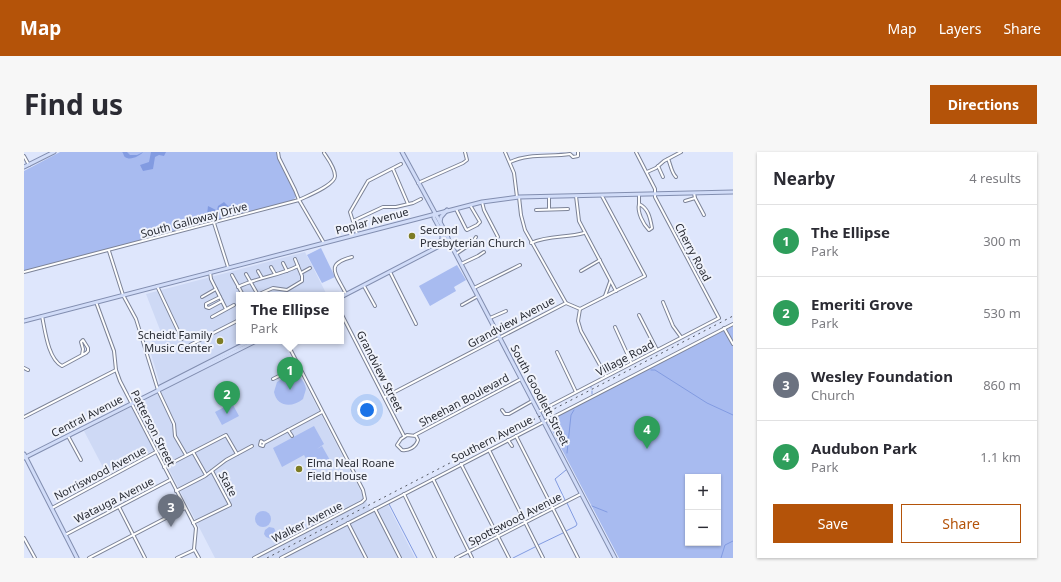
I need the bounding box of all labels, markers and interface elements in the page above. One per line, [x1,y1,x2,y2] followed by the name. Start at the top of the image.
[20,15,61,41] text: Map
[888,19,917,38] text: Map
[939,19,981,38] text: Layers
[1003,19,1041,38] text: Share
[24,85,123,123] text: Find us
[930,85,1037,124] button: Directions
[773,167,835,190] text: Nearby
[969,169,1021,187] text: 4 results
[139,198,249,241] street label: South Galloway Drive
[334,204,410,237] street label: Poplar Avenue
[672,220,715,284] street label: Cherry Road
[420,222,525,250] place label: Second Presbyterian Church
[811,222,890,242] text: The Ellipse
[407,231,417,241] marker: Second Presbyterian Church
[782,232,790,250] text: 1
[983,232,1021,250] text: 300 m
[811,242,838,260] text: Park
[236,292,344,344] popup
[465,292,557,351] street label: Grandview Avenue
[811,294,913,314] text: Emeriti Grove
[250,299,330,319] text: The Ellipse
[782,304,790,322] text: 2
[983,304,1021,322] text: 530 m
[811,314,838,332] text: Park
[250,319,278,337] text: Park
[138,327,212,355] place label: Scheidt Family Music Center
[354,328,407,414] street label: Grandview Street
[215,336,225,346] marker: Scheidt Family Music Center
[593,336,656,379] street label: Village Road
[508,342,573,448] street label: South Goodlett Street
[277,357,303,390] pin: 1
[811,366,953,386] text: Wesley Foundation
[416,369,512,430] street label: Sheehan Boulevard
[782,376,790,394] text: 3
[983,376,1021,394] text: 860 m
[214,381,240,414] pin: 2
[811,386,855,404] text: Church
[128,387,179,469] street label: Patterson Street
[48,391,125,440] street label: Central Avenue
[357,400,377,420] your location
[449,412,535,466] street label: Southern Avenue
[634,416,660,449] pin: 4
[811,438,917,458] text: Audubon Park
[51,442,149,503] street label: Norriswood Avenue
[782,448,790,466] text: 4
[980,448,1021,466] text: 1.1 km
[307,455,394,483] place label: Elma Neal Roane Field House
[811,458,838,476] text: Park
[294,464,304,474] marker: Elma Neal Roane Field House
[216,469,241,499] street label: State
[71,473,156,526] street label: Watauga Avenue
[685,474,721,546] map controls
[685,474,721,510] button: +
[466,489,564,549] street label: Spottswood Avenue
[158,494,184,527] pin: 3
[269,497,345,546] street label: Walker Avenue
[773,504,893,543] button: Save
[901,504,1021,543] button: Share
[685,510,721,546] button: −

